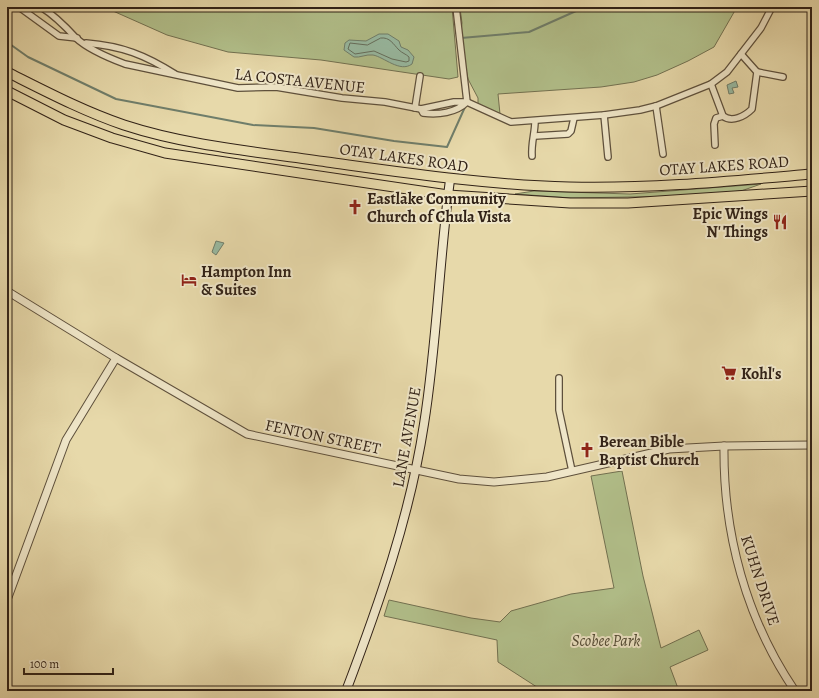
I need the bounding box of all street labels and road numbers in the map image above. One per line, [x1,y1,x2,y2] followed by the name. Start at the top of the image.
[234,63,366,99] street label: LA COSTA AVENUE
[338,138,470,178] street label: OTAY LAKES ROAD
[659,150,790,181] street label: OTAY LAKES ROAD
[387,385,427,489] street label: LANE AVENUE
[263,414,383,460] street label: FENTON STREET
[735,532,785,628] street label: KUHN DRIVE

